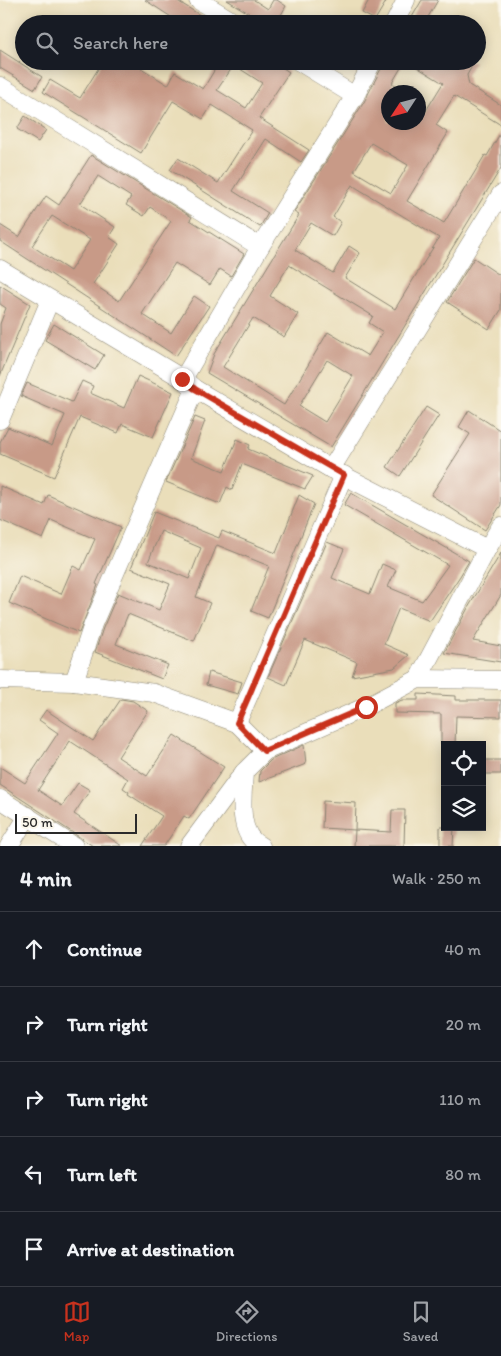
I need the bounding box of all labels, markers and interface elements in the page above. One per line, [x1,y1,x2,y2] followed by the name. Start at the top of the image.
[15,15,486,70] search box
[33,29,61,57] icon: search
[73,31,168,54] text: Search here
[381,85,426,130] north arrow
[171,368,194,391] route end
[355,696,378,719] route start
[441,741,486,831] map controls
[441,741,486,786] button: locate
[441,786,486,831] button: layers
[15,811,138,834] scale bar
[22,814,53,831] text: 50 m
[20,866,72,891] text: 4 min
[392,869,481,888] text: Walk · 250 m
[20,935,48,963] icon: ahead
[67,938,142,961] text: Continue
[444,940,481,959] text: 40 m
[20,1010,48,1038] icon: right
[67,1013,148,1036] text: Turn right
[446,1015,481,1034] text: 20 m
[20,1085,48,1113] icon: right
[67,1088,148,1111] text: Turn right
[439,1090,481,1109] text: 110 m
[20,1160,48,1188] icon: left
[67,1163,137,1186] text: Turn left
[445,1165,481,1184] text: 80 m
[20,1235,48,1263] icon: arrive
[67,1238,234,1261] text: Arrive at destination
[63,1298,91,1345] tab: Map
[216,1298,277,1345] tab: Directions
[403,1298,438,1345] tab: Saved

